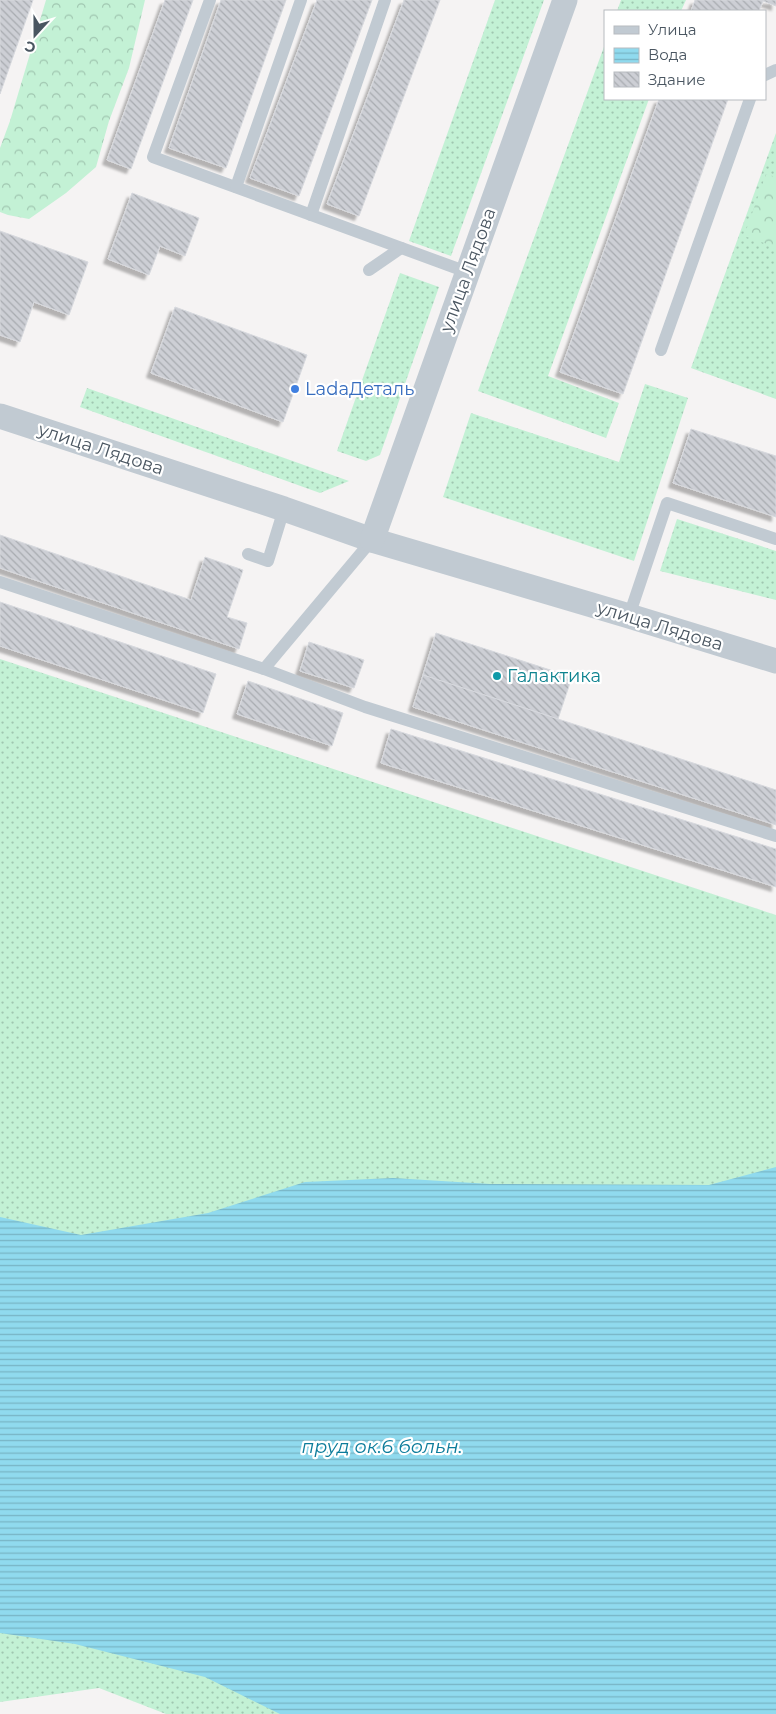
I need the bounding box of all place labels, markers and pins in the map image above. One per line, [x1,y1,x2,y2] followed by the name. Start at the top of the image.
[305,378,414,400] place label: LadaДеталь
[289,383,301,395] marker: LadaДеталь
[507,665,601,687] place label: Галактика
[491,670,503,682] marker: Галактика

